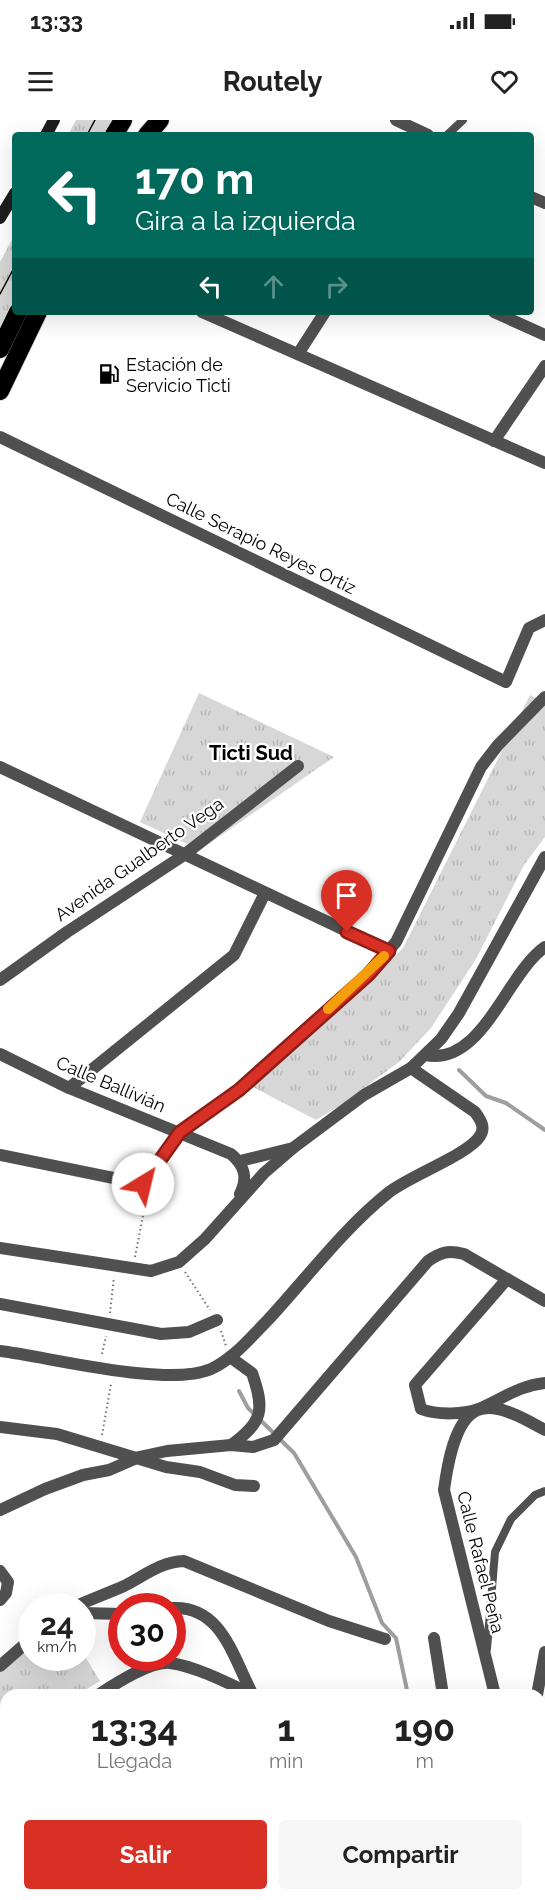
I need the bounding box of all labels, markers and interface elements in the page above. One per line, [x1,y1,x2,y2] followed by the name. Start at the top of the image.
[30,8,83,34] text: 13:33
[24,65,57,98] icon: menu
[488,65,521,98] icon: heart
[223,66,322,97] text: Routely
[135,155,254,204] text: 170 m
[36,156,114,234] icon: left
[135,205,356,236] text: Gira a la izquierda
[194,270,227,303] icon: left
[257,270,290,303] icon: ahead
[320,270,353,303] icon: right
[126,354,231,396] place label: Estación de Servicio Ticti
[97,362,121,386] fuel station icon: Estación de Servicio Ticti
[163,488,359,598] street label: Calle Serapio Reyes Ortiz
[209,741,293,765] district label: Ticti Sud
[51,793,227,925] street label: Avenida Gualberto Vega
[321,870,372,932] pin
[330,879,363,912] icon: arrive
[53,1052,169,1116] street label: Calle Ballivián
[111,1152,175,1216] position arrow
[453,1489,509,1635] street label: Calle Rafael Peña
[108,1593,186,1671] speed limit sign: 30
[40,1607,74,1642] text: 24
[37,1638,77,1656] text: km/h
[91,1707,178,1749] text: 13:34
[277,1707,295,1749] text: 1
[394,1707,455,1749] text: 190
[97,1749,172,1773] text: Llegada
[269,1749,303,1773] text: min
[415,1749,434,1773] text: m
[24,1820,267,1889] button: Salir
[279,1820,522,1889] button: Compartir

